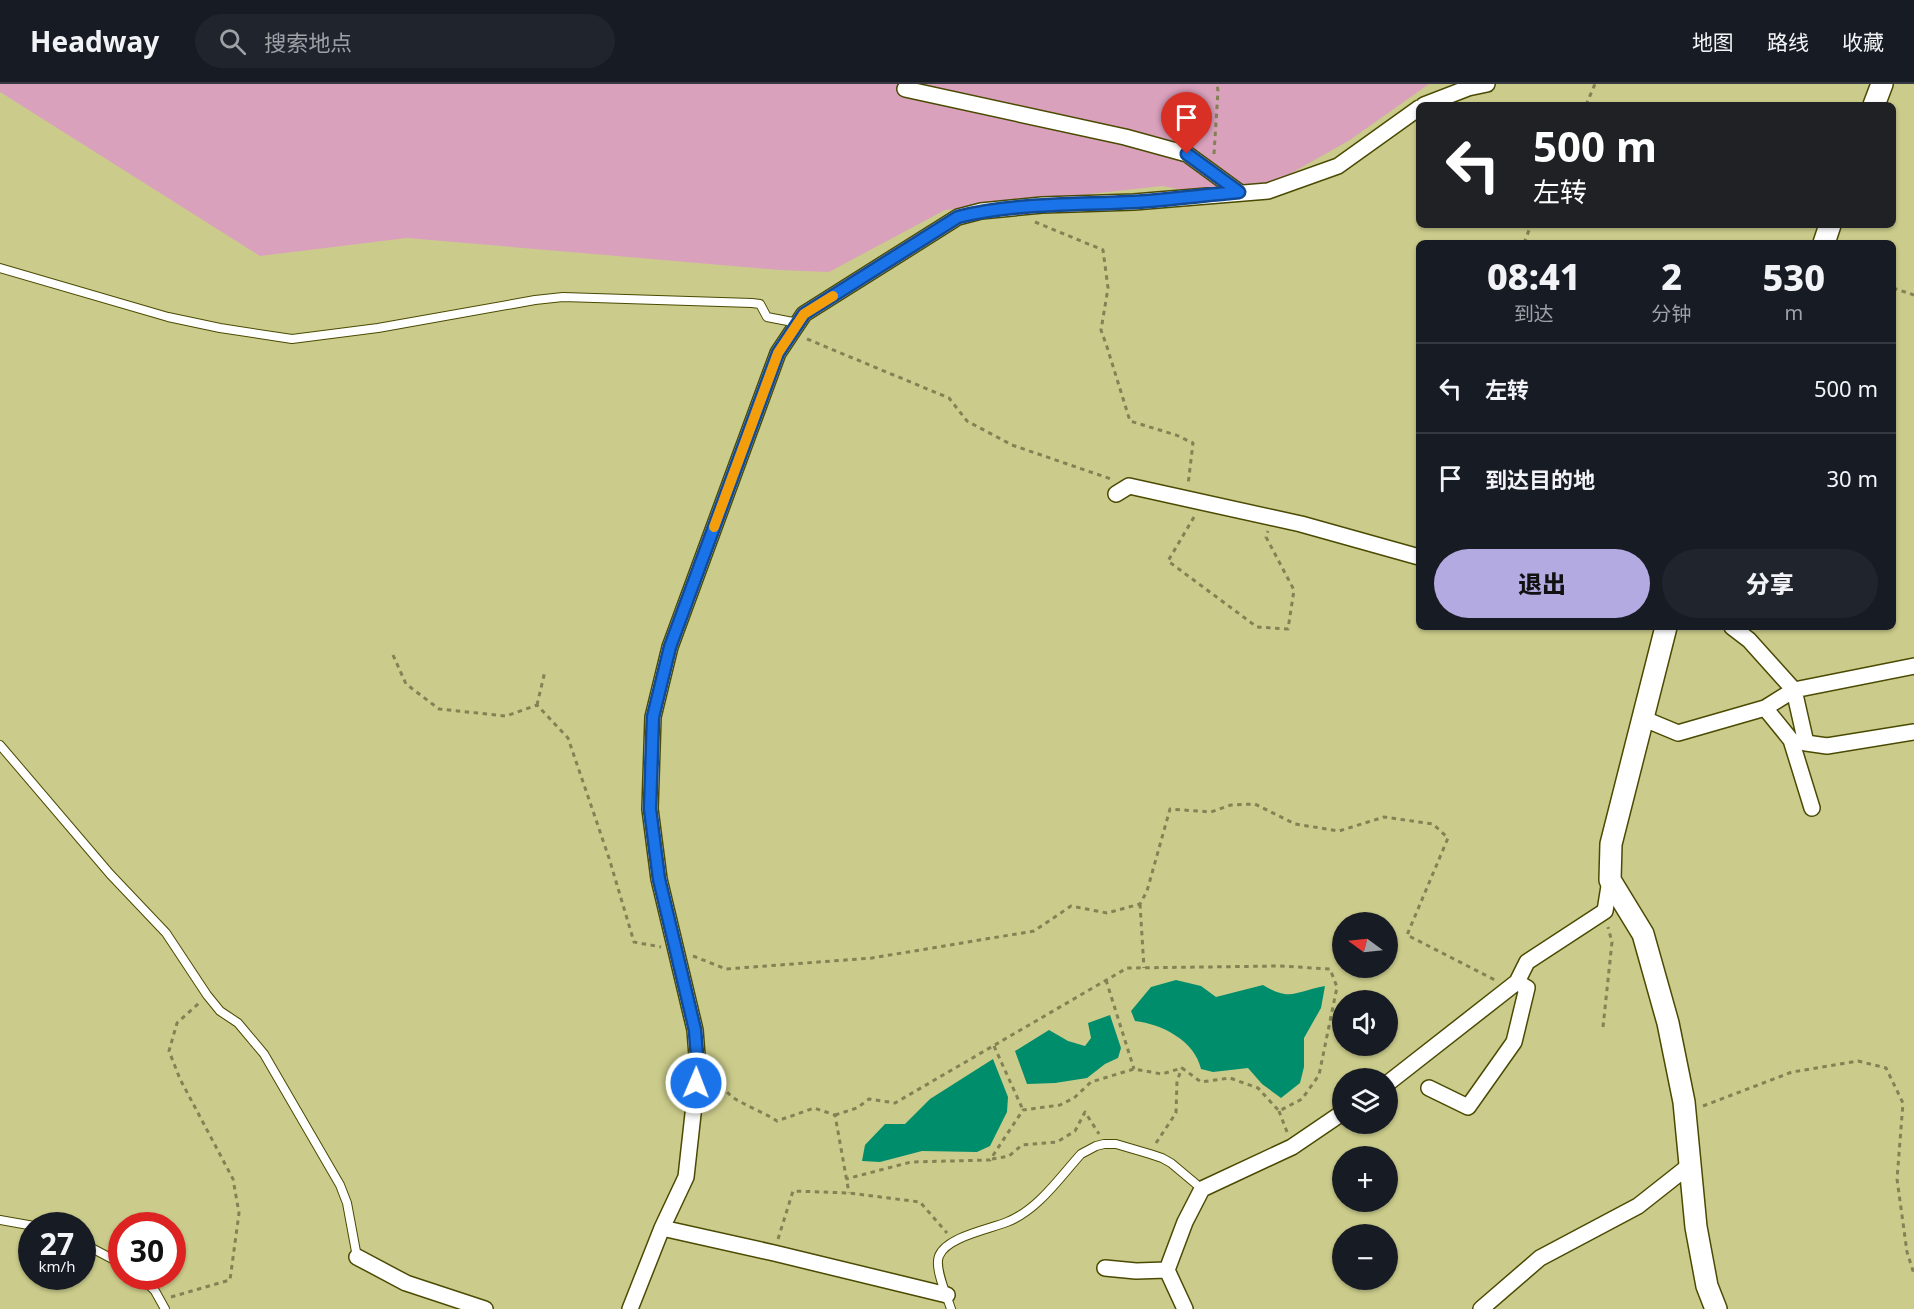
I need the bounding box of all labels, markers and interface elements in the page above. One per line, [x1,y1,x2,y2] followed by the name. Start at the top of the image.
[195,14,615,68] search box
[30,22,159,60] text: Headway
[216,25,249,58] icon: search
[264,27,352,57] text: 搜索地点
[1692,28,1734,56] text: 地图
[1767,28,1809,56] text: 路线
[1842,28,1884,56] text: 收藏
[1161,92,1212,154] pin
[1170,101,1203,134] icon: arrive
[1533,117,1657,174] text: 500 m
[1434,126,1512,204] icon: left
[1533,173,1587,210] text: 左转
[1487,252,1581,301] text: 08:41
[1661,252,1682,301] text: 2
[1763,253,1825,302] text: 530
[1784,299,1803,326] text: m
[1514,300,1554,327] text: 到达
[1652,300,1692,327] text: 分钟
[1434,372,1467,405] icon: left
[1814,373,1878,403] text: 500 m
[1485,374,1529,404] text: 左转
[1434,462,1467,495] icon: arrive
[1827,463,1878,493] text: 30 m
[1485,464,1595,494] text: 到达目的地
[1434,549,1650,618] button: 退出
[1662,549,1878,618] button: 分享
[1332,912,1398,978] north arrow
[1332,912,1398,1290] map controls
[1332,990,1398,1056] button: sound
[664,1051,728,1115] position arrow
[1332,1068,1398,1134] button: layers
[1332,1146,1398,1212] button: +
[108,1212,186,1290] speed limit sign: 30
[40,1223,74,1264] text: 27
[1332,1224,1398,1290] button: −
[39,1256,75,1276] text: km/h

